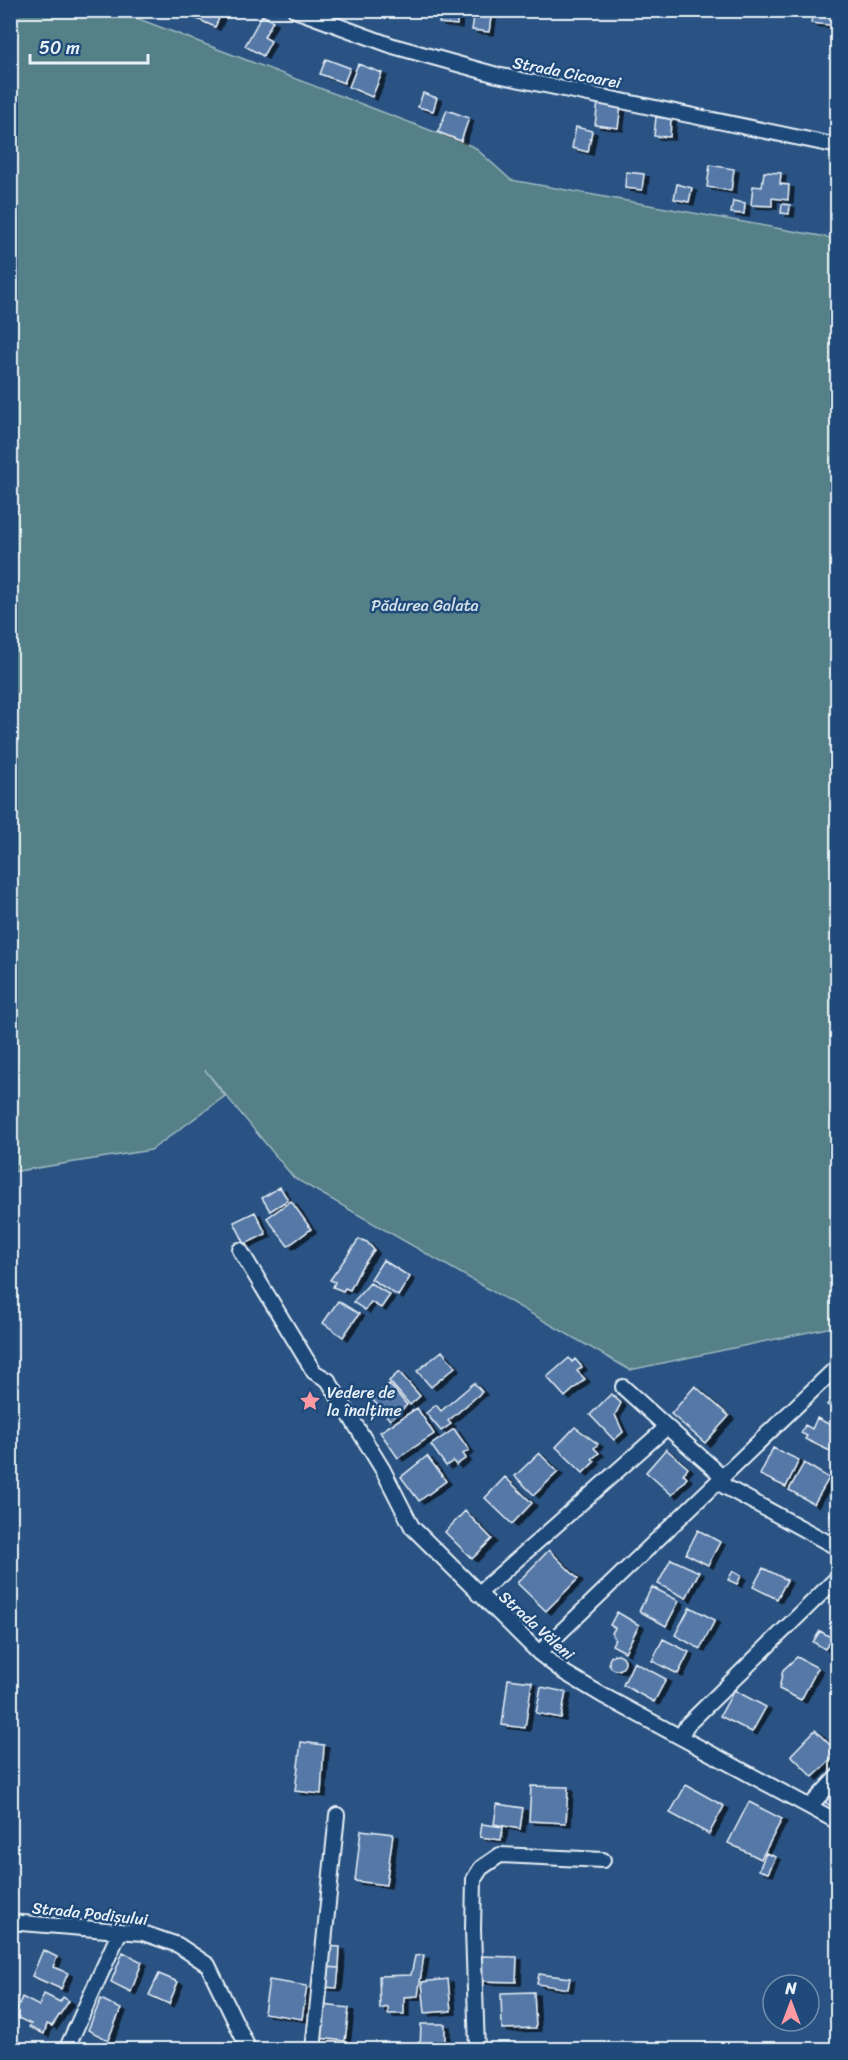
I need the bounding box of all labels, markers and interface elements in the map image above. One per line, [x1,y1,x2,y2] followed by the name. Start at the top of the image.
[30,27,148,65] scale bar
[39,32,80,64] text: 50 m
[510,48,624,97] street label: Strada Cicoarei
[371,591,479,620] park label: Pădurea Galata
[327,1378,402,1425] place label: Vedere de la înalțime
[298,1389,322,1413] place icon: Vedere de la înalțime
[492,1583,582,1668] street label: Strada Văleni
[31,1893,150,1934] street label: Strada Podișului
[761,1973,821,2033] north arrow
[784,1974,797,2003] text: N

